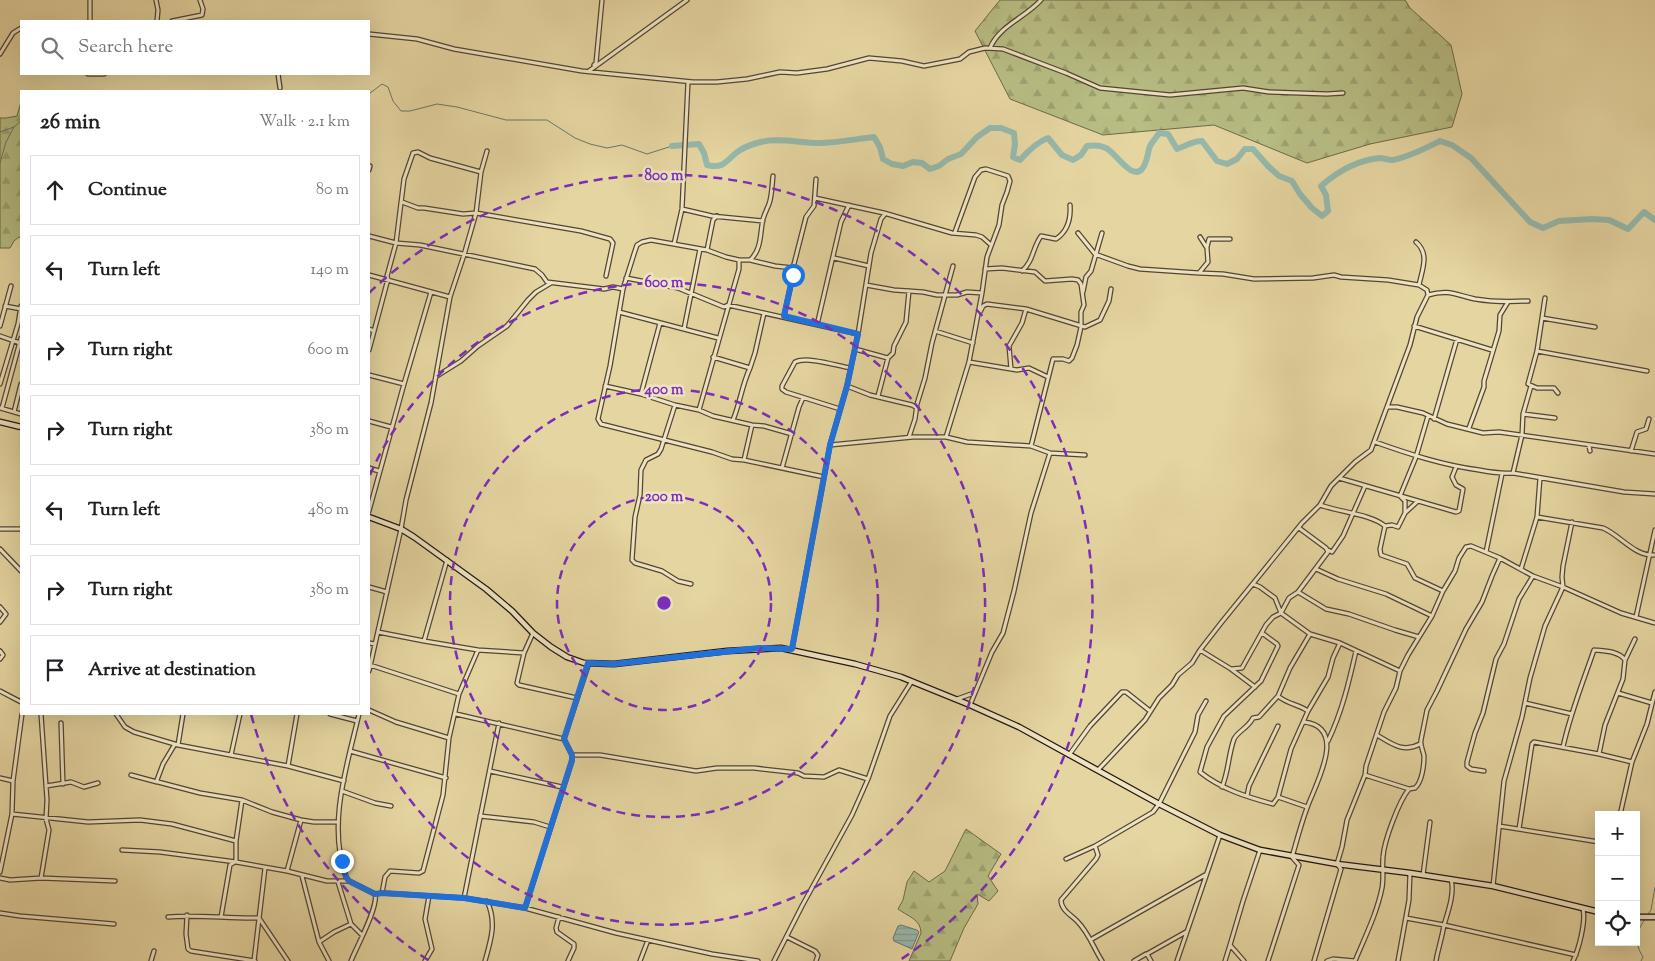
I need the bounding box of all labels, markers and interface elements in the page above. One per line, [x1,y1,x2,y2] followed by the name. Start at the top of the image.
[20,20,370,75] search box
[38,34,66,62] icon: search
[78,34,173,61] text: Search here
[40,108,100,138] text: 26 min
[259,111,350,134] text: Walk · 2.1 km
[645,166,684,187] text: 800 m
[41,176,69,204] icon: ahead
[88,177,167,204] text: Continue
[316,179,349,202] text: 80 m
[41,256,69,284] icon: left
[88,257,160,284] text: Turn left
[311,259,349,282] text: 140 m
[782,264,805,287] route start
[645,273,684,294] text: 600 m
[41,336,69,364] icon: right
[88,337,172,364] text: Turn right
[307,339,349,362] text: 600 m
[644,380,684,401] text: 400 m
[41,416,69,444] icon: right
[88,417,172,444] text: Turn right
[309,419,349,442] text: 380 m
[645,487,684,508] text: 200 m
[41,496,69,524] icon: left
[88,497,160,524] text: Turn left
[308,499,349,522] text: 480 m
[41,576,69,604] icon: right
[88,577,172,604] text: Turn right
[309,579,349,602] text: 380 m
[655,594,673,612] centre of rings
[41,656,69,684] icon: arrive
[88,657,256,684] text: Arrive at destination
[1595,811,1640,946] map controls
[1595,811,1640,856] button: +
[331,850,354,873] route end
[1595,856,1640,901] button: −
[1595,901,1640,946] button: locate

